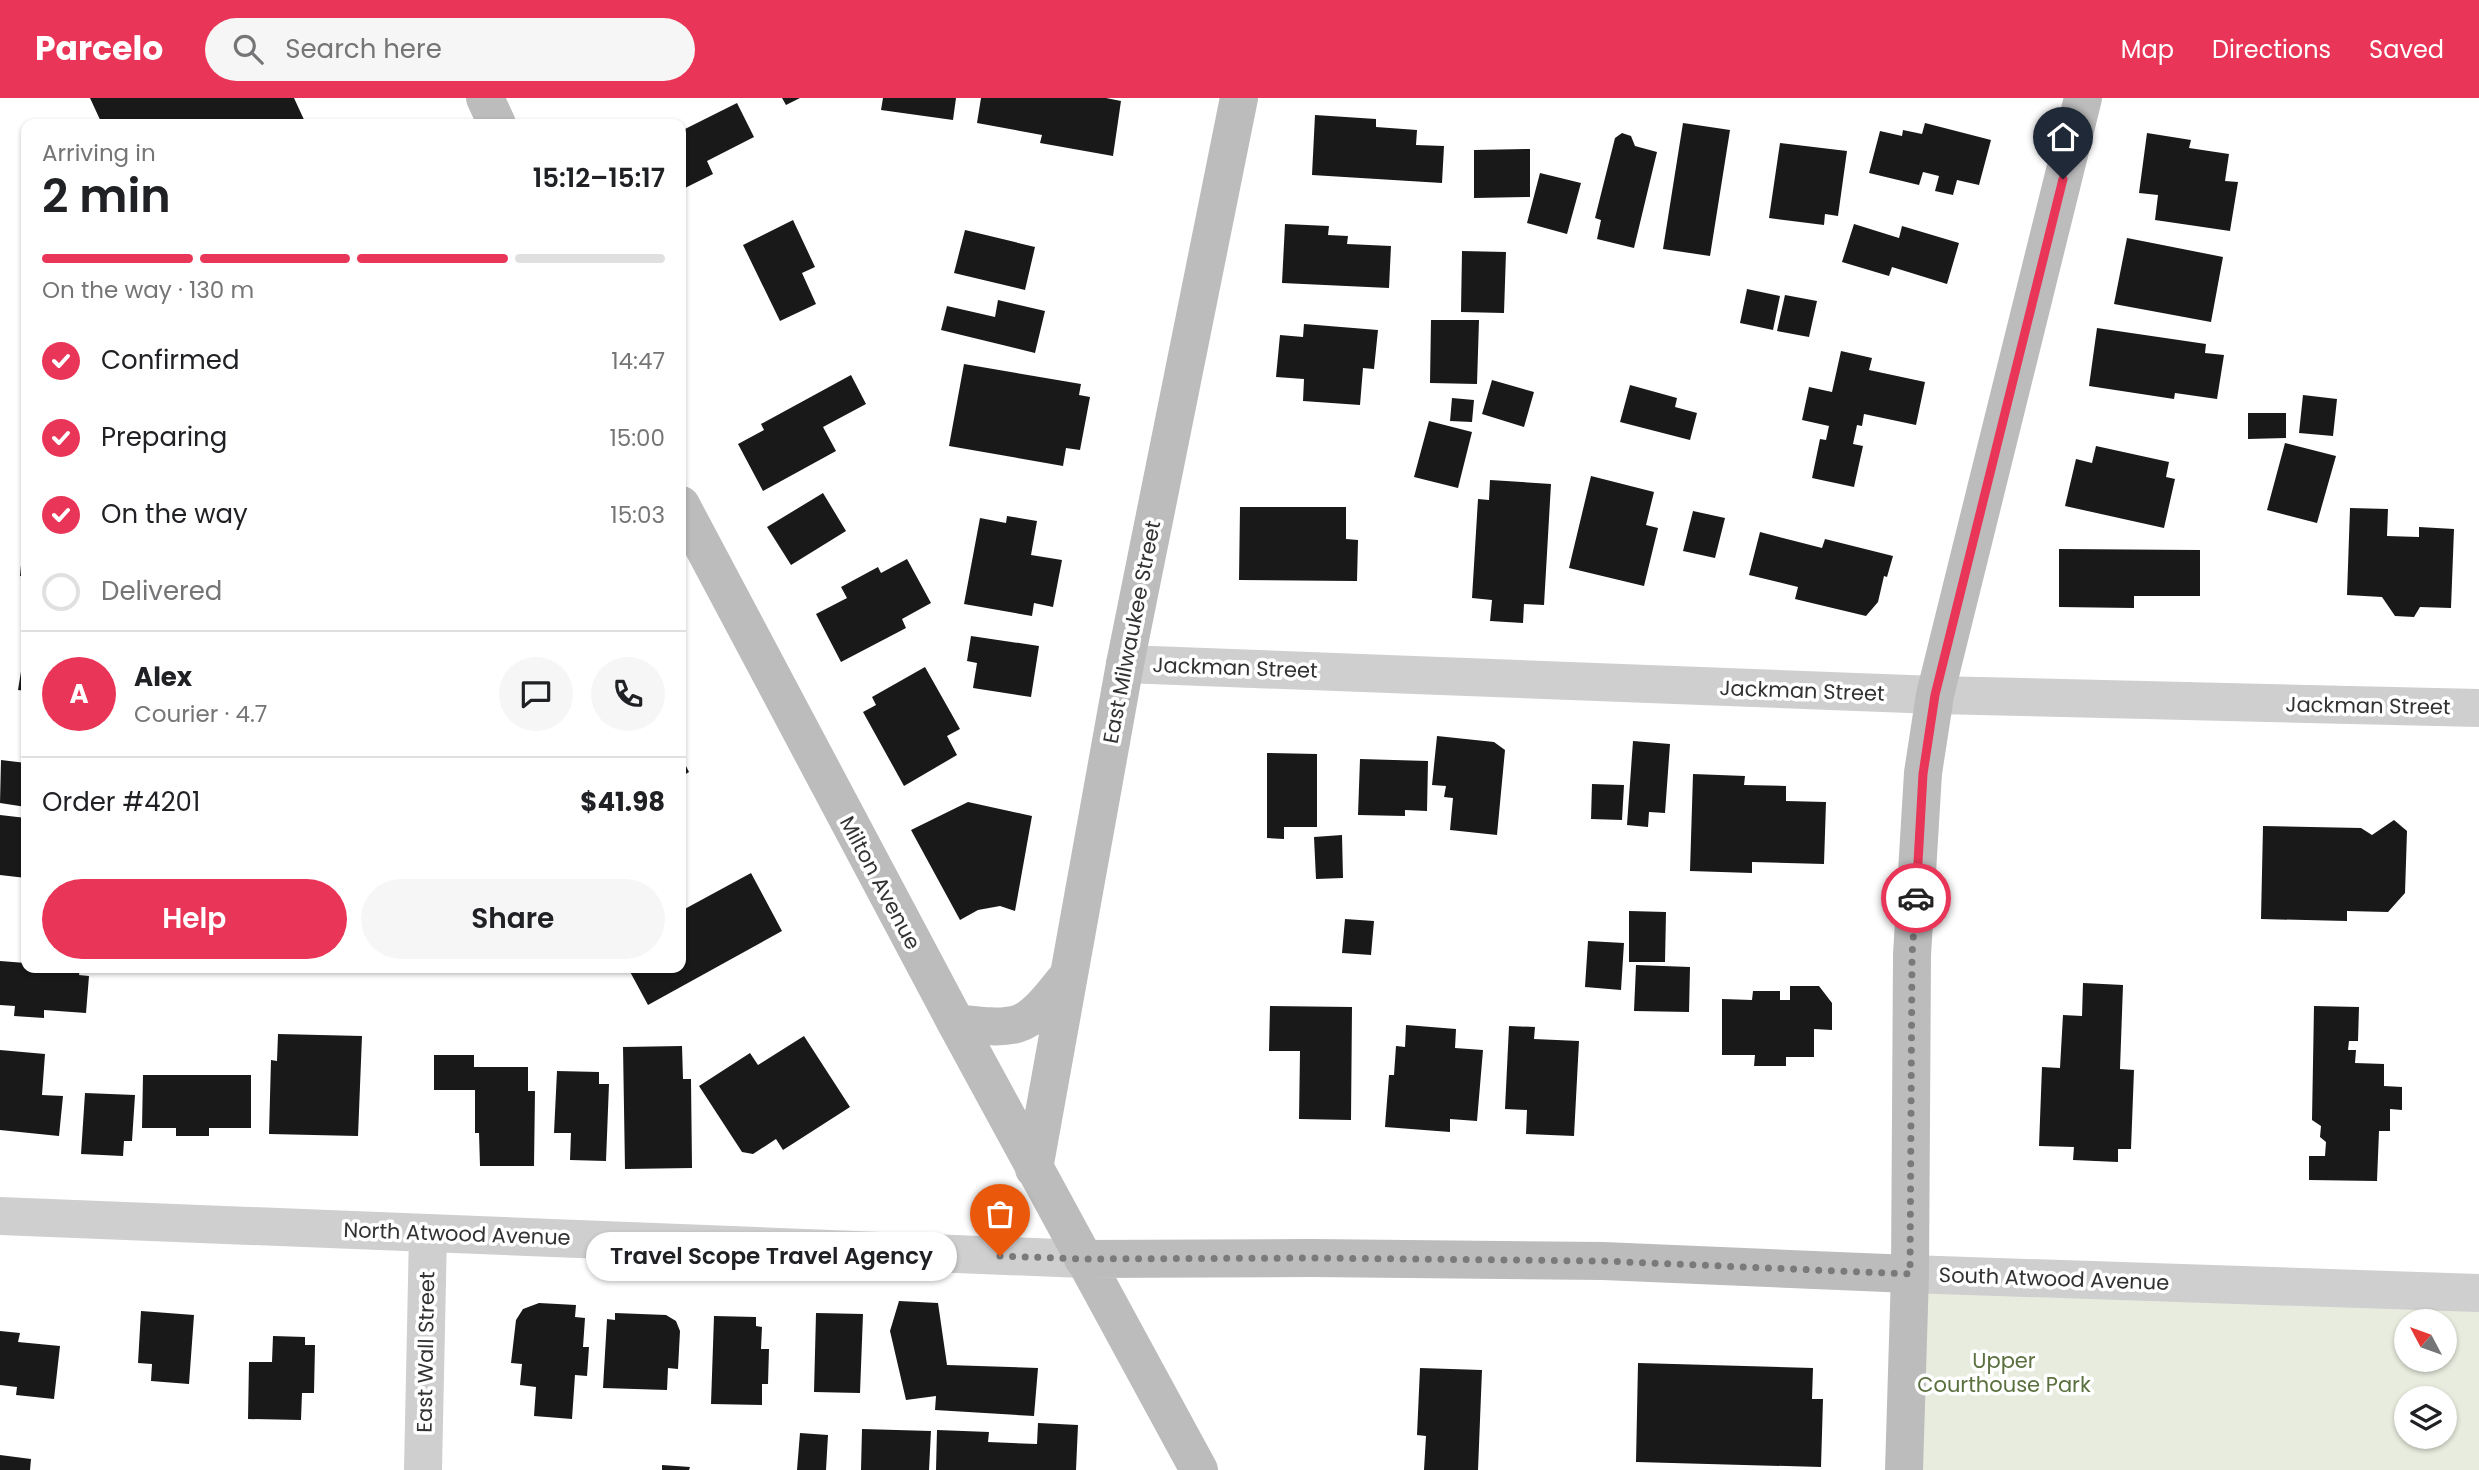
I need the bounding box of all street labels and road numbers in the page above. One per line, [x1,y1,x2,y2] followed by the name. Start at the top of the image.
[1096,518,1167,746] street label: East Milwaukee Street
[1152,650,1318,685] street label: Jackman Street
[1719,673,1885,708] street label: Jackman Street
[2285,690,2451,721] street label: Jackman Street
[833,811,928,955] street label: Milton Avenue
[343,1215,571,1252] street label: North Atwood Avenue
[1938,1260,2170,1297] street label: South Atwood Avenue
[410,1271,441,1433] street label: East Wall Street

